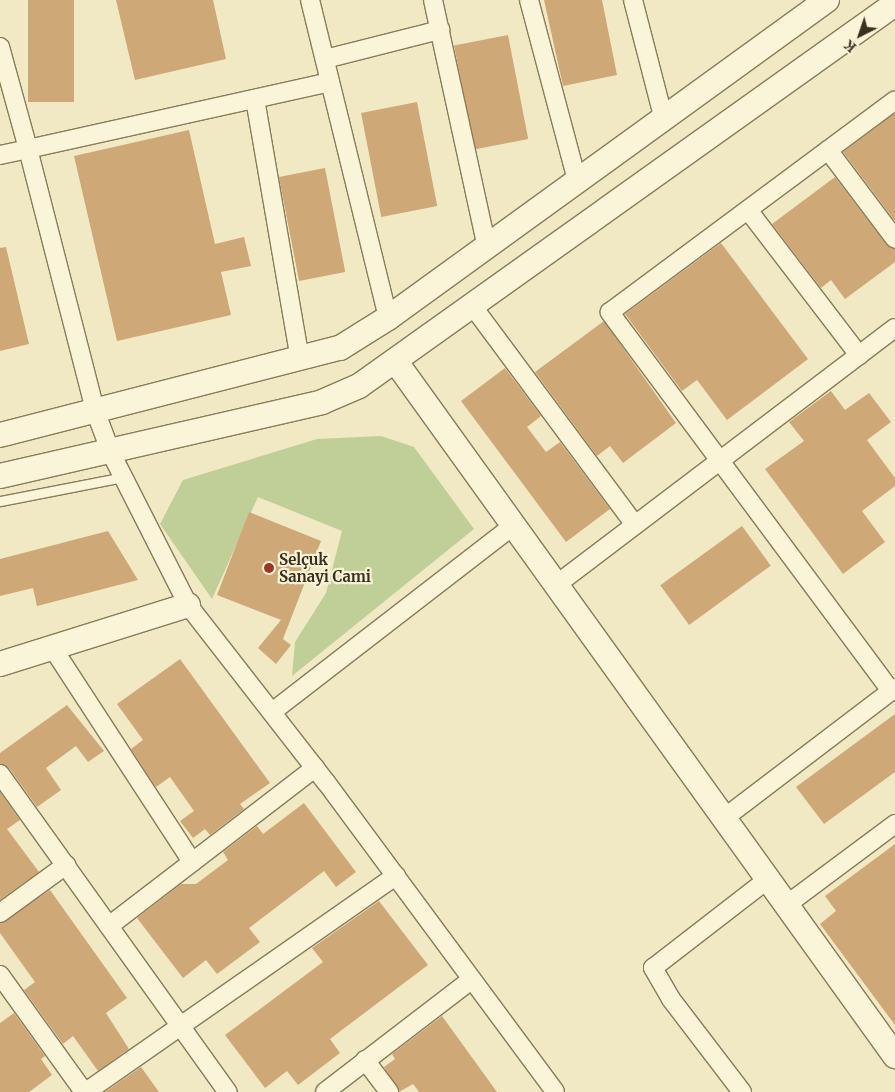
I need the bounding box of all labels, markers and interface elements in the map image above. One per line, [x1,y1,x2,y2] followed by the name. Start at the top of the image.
[835,10,885,60] north arrow
[840,36,860,57] text: K
[279,550,371,585] place label: Selçuk Sanayi Cami
[263,562,275,574] marker: Selçuk Sanayi Cami

